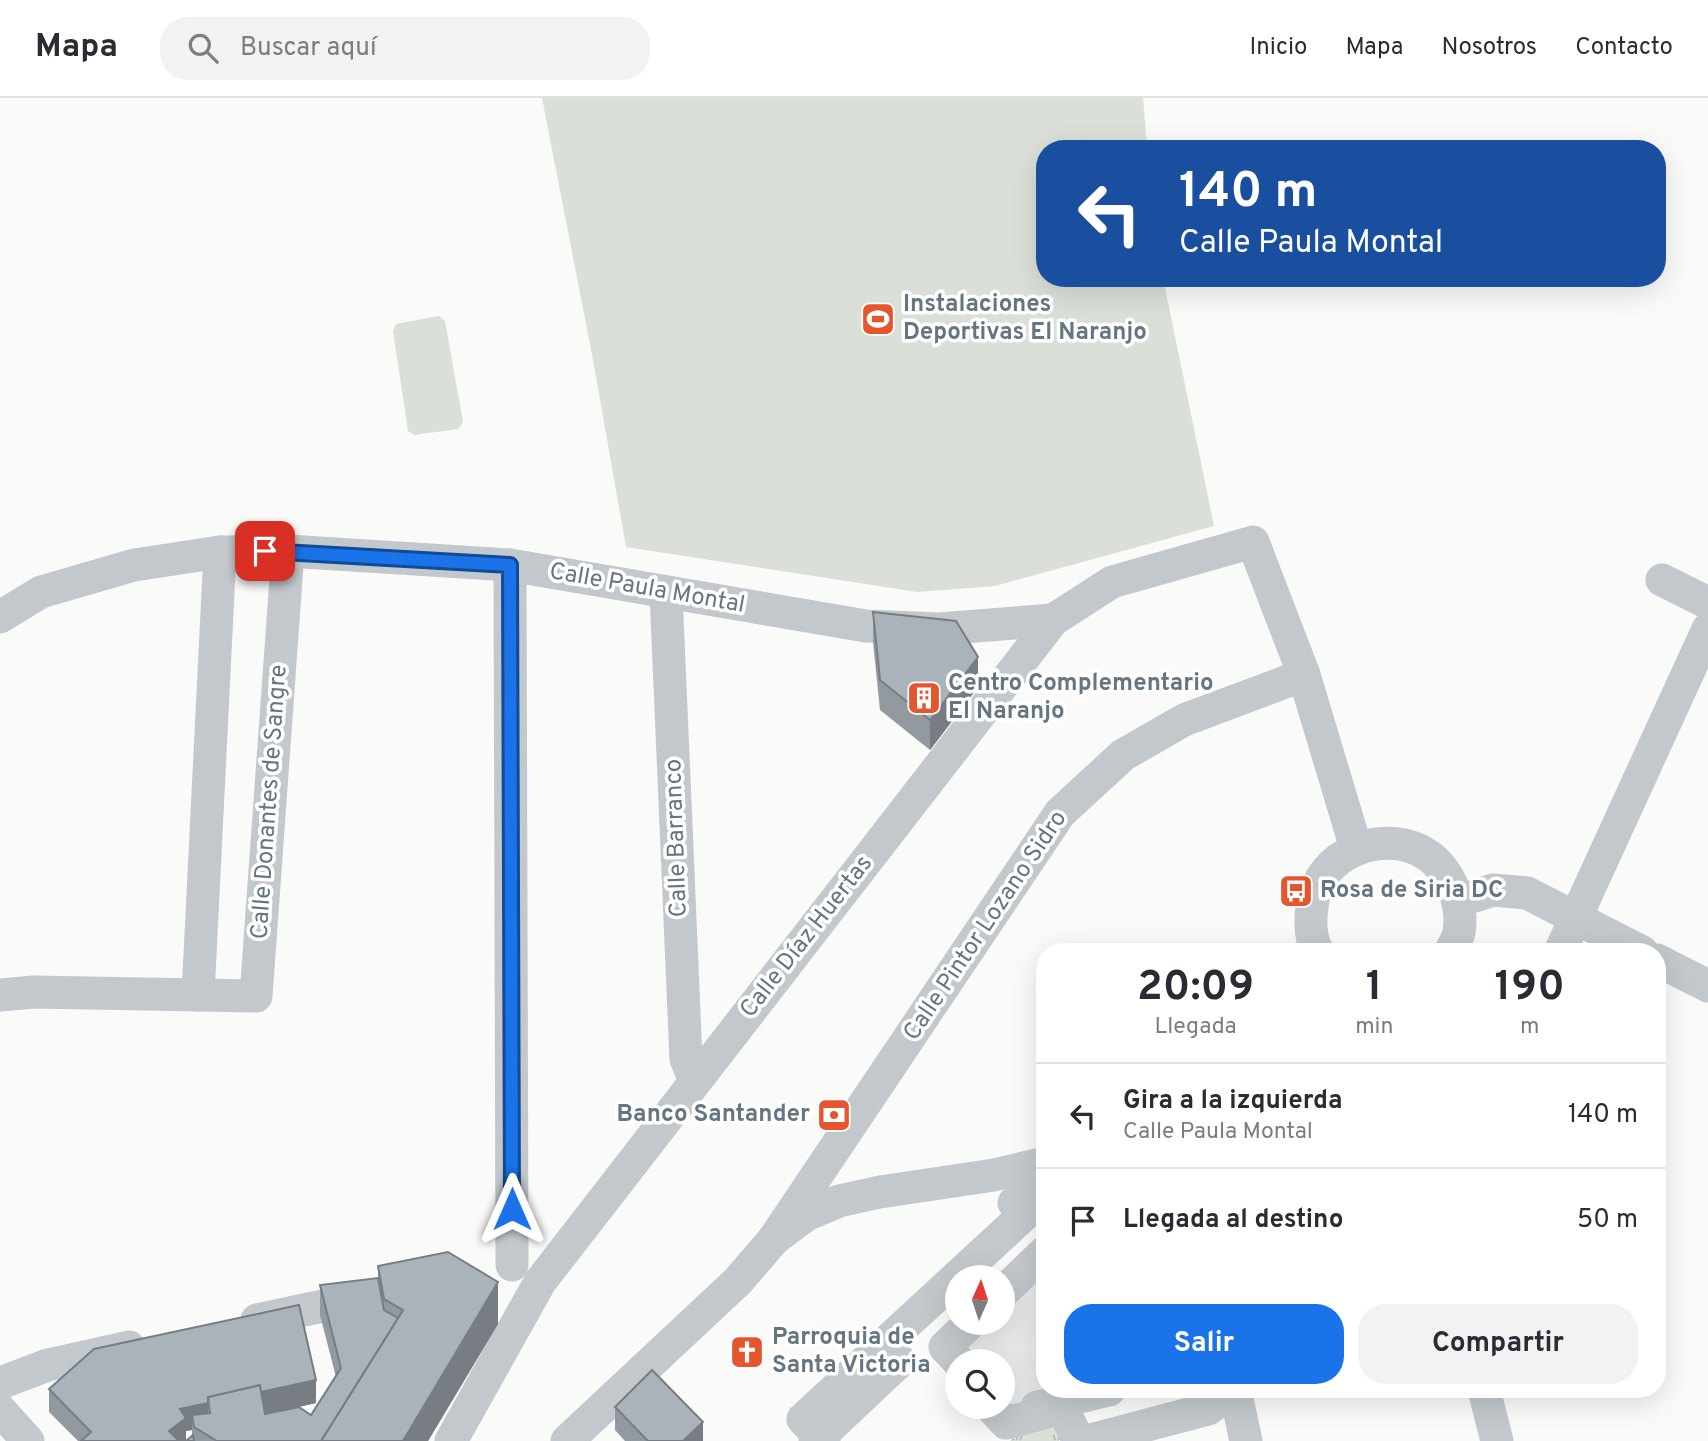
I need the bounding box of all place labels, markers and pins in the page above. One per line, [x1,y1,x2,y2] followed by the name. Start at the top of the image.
[903,290,1147,348] place label: Instalaciones Deportivas El Naranjo
[859,300,897,338] sports icon: Instalaciones Deportivas El Naranjo
[235,521,295,581] pin
[948,669,1214,727] place label: Centro Complementario El Naranjo
[905,679,943,717] building icon: Centro Complementario El Naranjo
[1277,872,1315,910] bus stop icon: Rosa de Siria DC
[1320,876,1503,906] place label: Rosa de Siria DC
[815,1096,853,1134] bank icon: Banco Santander
[616,1100,810,1130] place label: Banco Santander
[772,1323,931,1381] place label: Parroquia de Santa Victoria
[728,1333,766,1371] church icon: Parroquia de Santa Victoria

